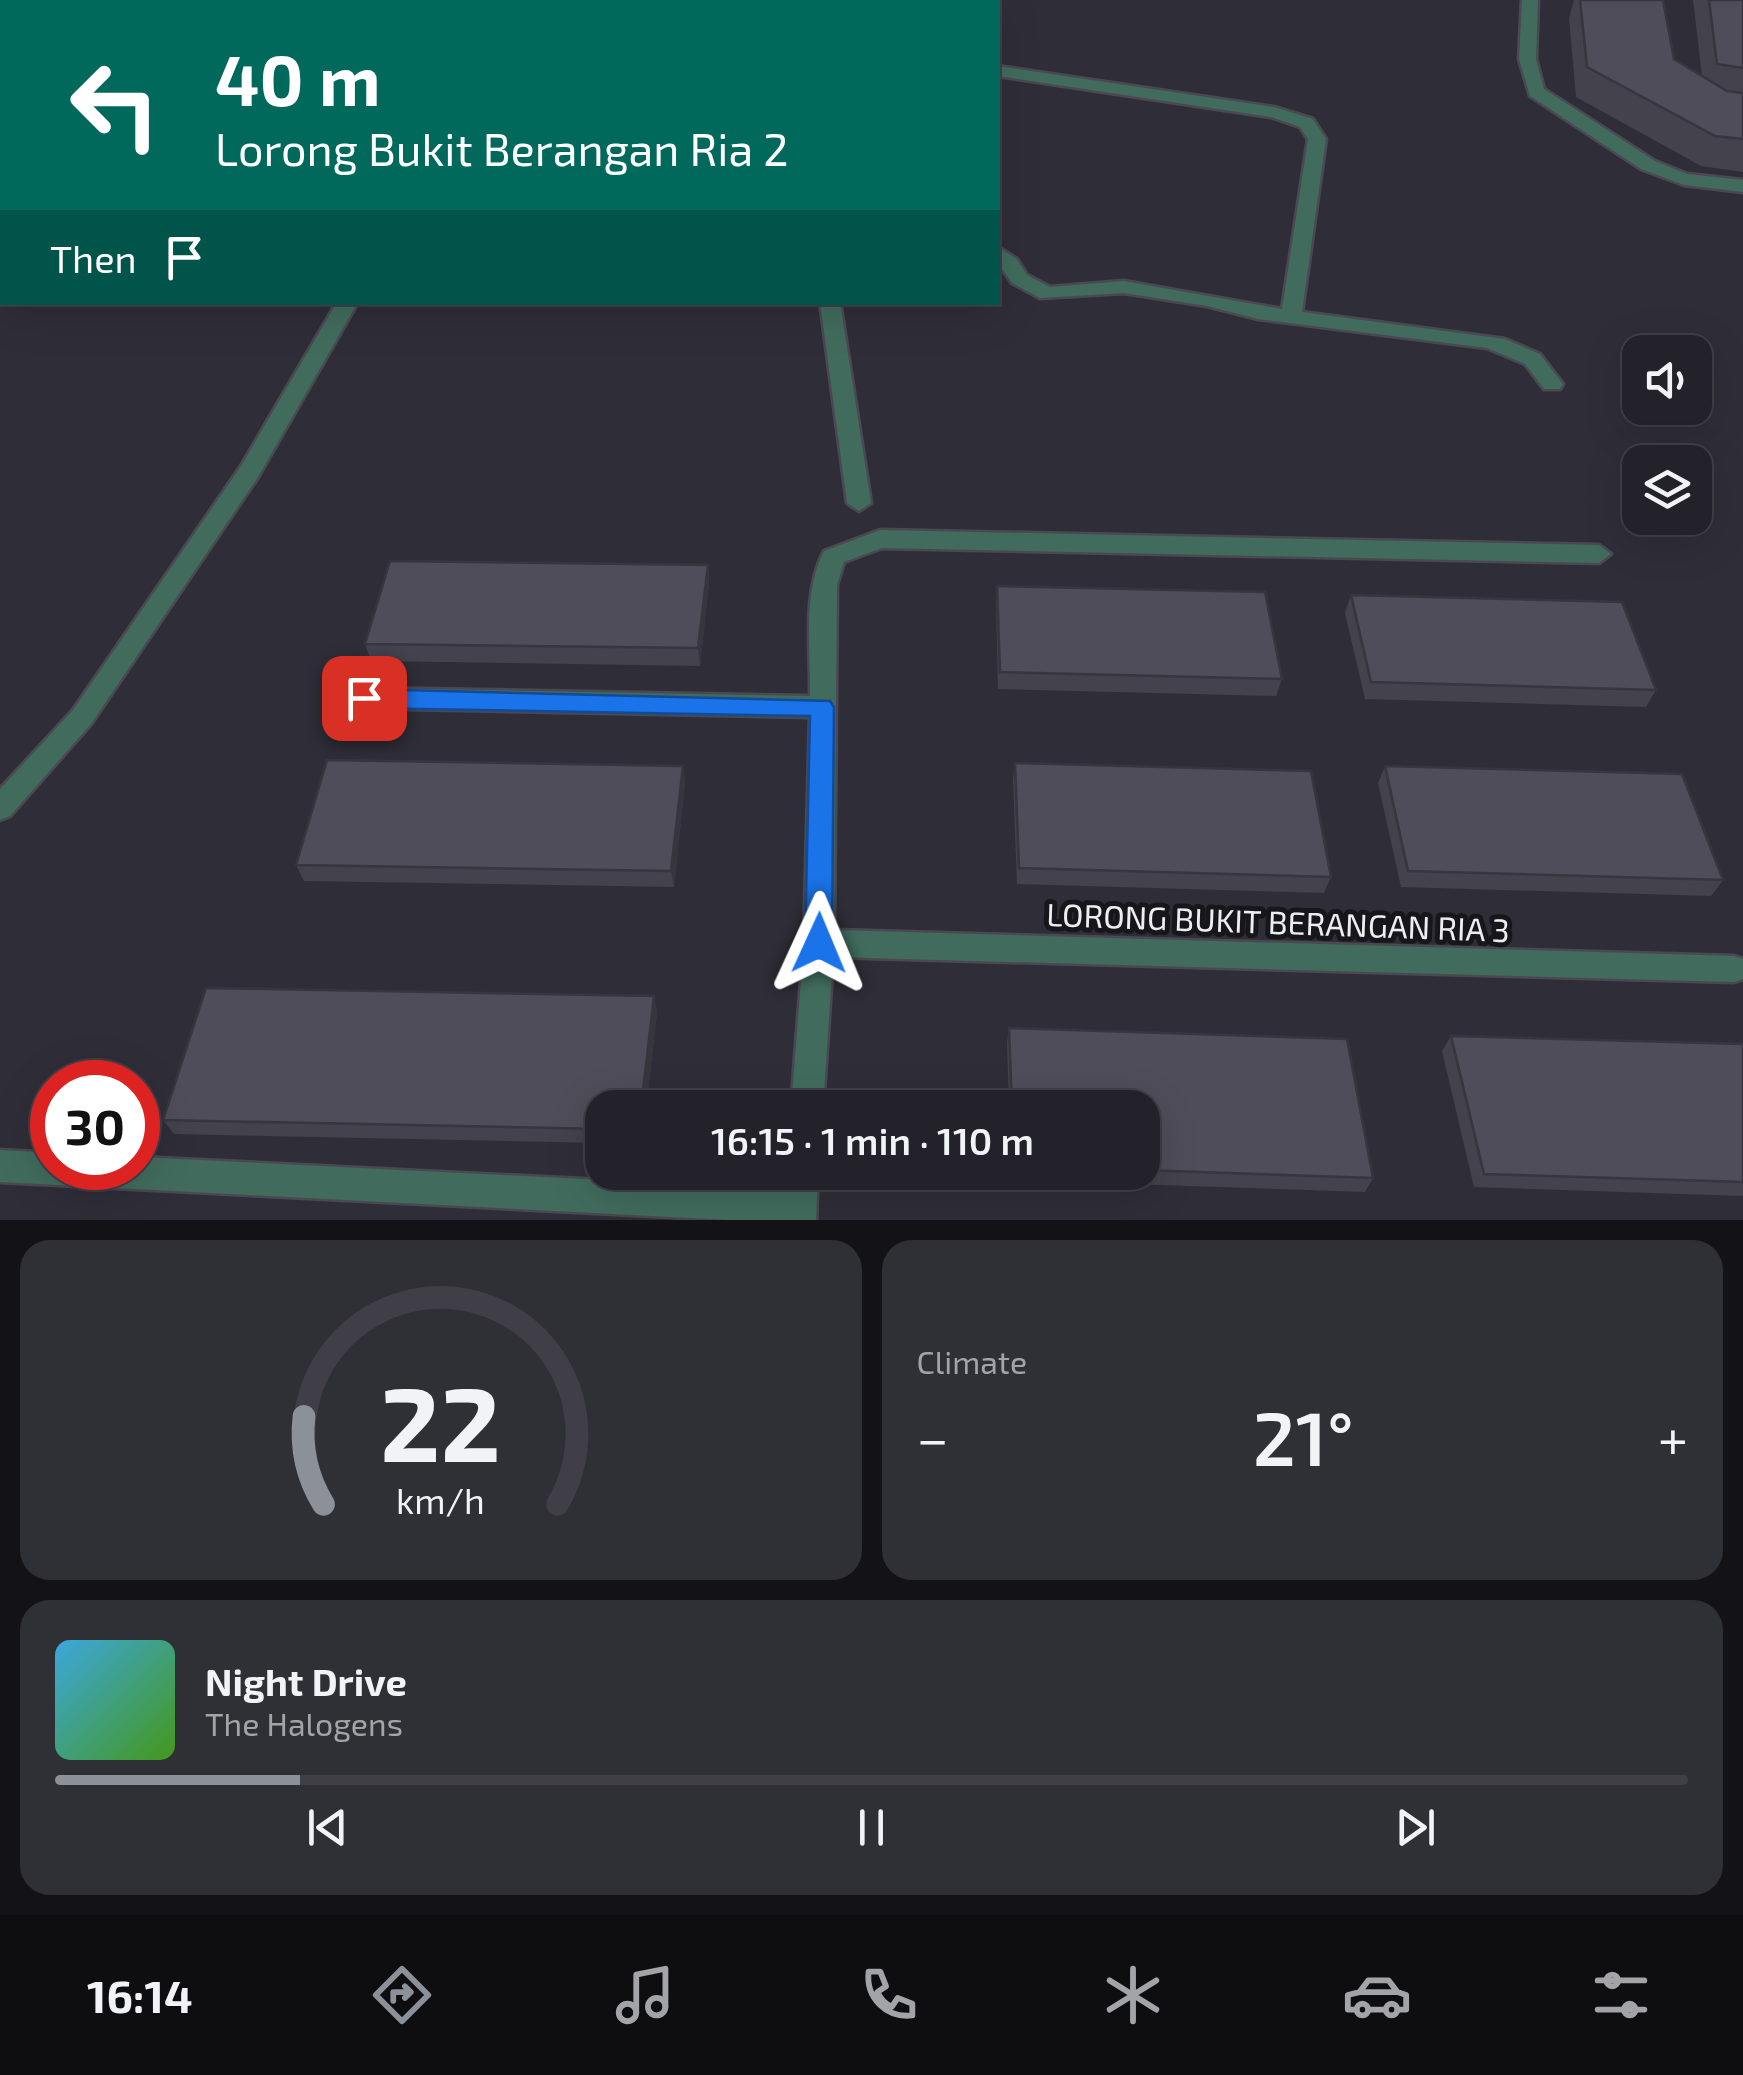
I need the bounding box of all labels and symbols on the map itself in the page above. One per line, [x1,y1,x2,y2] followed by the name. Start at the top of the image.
[322,656,407,741] pin
[767,891,871,995] position arrow
[1046,894,1510,948] street label: LORONG BUKIT BERANGAN RIA 3
[30,1060,160,1190] speed limit sign: 30

